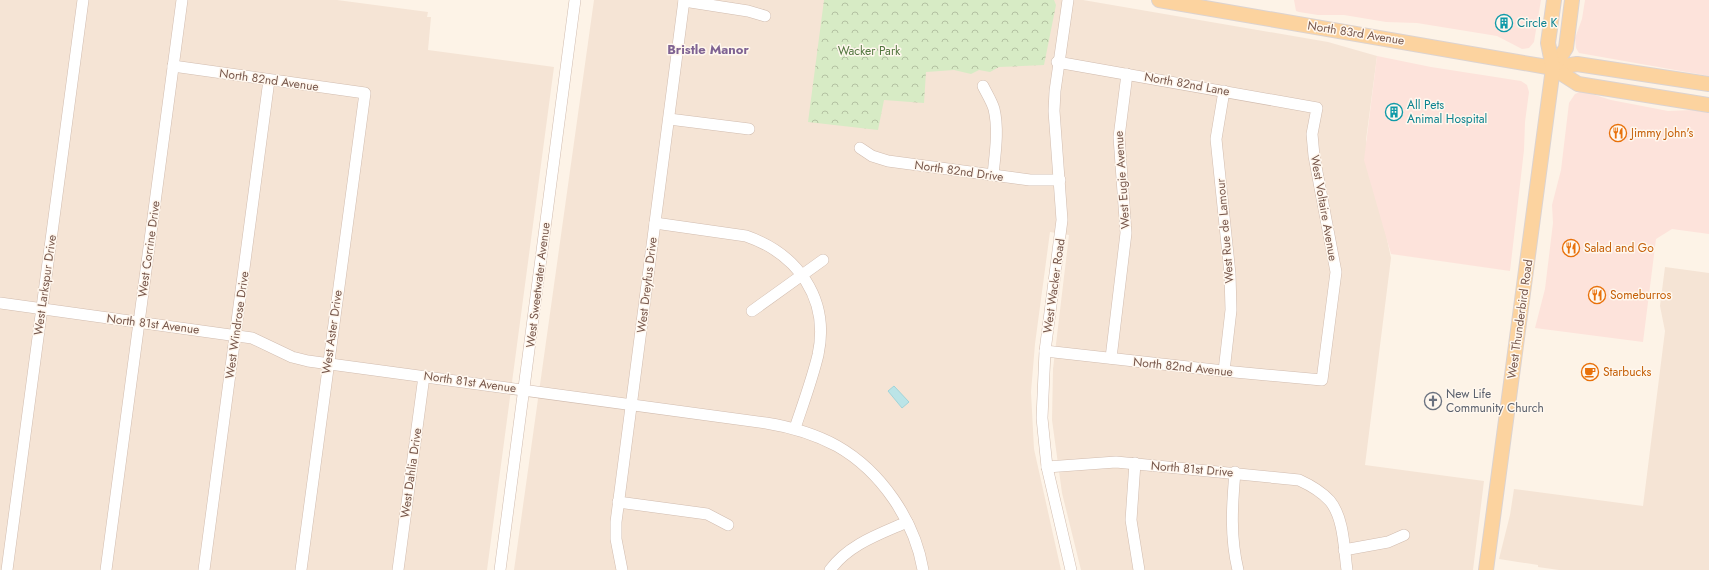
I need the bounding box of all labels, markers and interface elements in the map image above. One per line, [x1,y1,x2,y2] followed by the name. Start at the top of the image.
[1494,13,1514,33] building icon: Circle K
[1517,14,1558,32] place label: Circle K
[1306,16,1406,50] street label: North 83rd Avenue
[667,40,749,59] district label: Bristle Manor
[838,42,901,60] park label: Wacker Park
[218,64,320,96] street label: North 82nd Avenue
[1143,68,1231,100] street label: North 82nd Lane
[1407,96,1487,128] place label: All Pets Animal Hospital
[1384,102,1404,122] building icon: All Pets Animal Hospital
[1608,123,1628,143] restaurant icon: Jimmy John's
[1629,124,1693,142] place label: Jimmy John's
[1110,130,1134,230] street label: West Eugie Avenue
[1306,153,1342,263] street label: West Voltaire Avenue
[913,156,1005,186] street label: North 82nd Drive
[1211,177,1239,284] street label: West Rue de Lamour
[133,200,165,298] street label: West Corrine Drive
[521,221,555,349] street label: West Sweetwater Avenue
[29,234,61,336] street label: West Larkspur Drive
[632,236,662,334] street label: West Dreyfus Drive
[1038,237,1070,335] street label: West Wacker Road
[1561,238,1581,258] restaurant icon: Salad and Go
[1584,239,1654,257] place label: Salad and Go
[1503,258,1537,380] street label: West Thunderbird Road
[221,270,253,380] street label: West Windrose Drive
[1587,285,1607,305] restaurant icon: Someburros
[1610,286,1671,304] place label: Someburros
[317,289,347,375] street label: West Aster Drive
[106,309,200,339] street label: North 81st Avenue
[1132,353,1234,381] street label: North 82nd Avenue
[1580,362,1600,382] cafe icon: Starbucks
[1603,363,1652,381] place label: Starbucks
[422,367,518,397] street label: North 81st Avenue
[1446,385,1544,417] place label: New Life Community Church
[1423,391,1443,411] church icon: New Life Community Church
[396,427,426,519] street label: West Dahlia Drive
[1150,456,1234,482] street label: North 81st Drive

